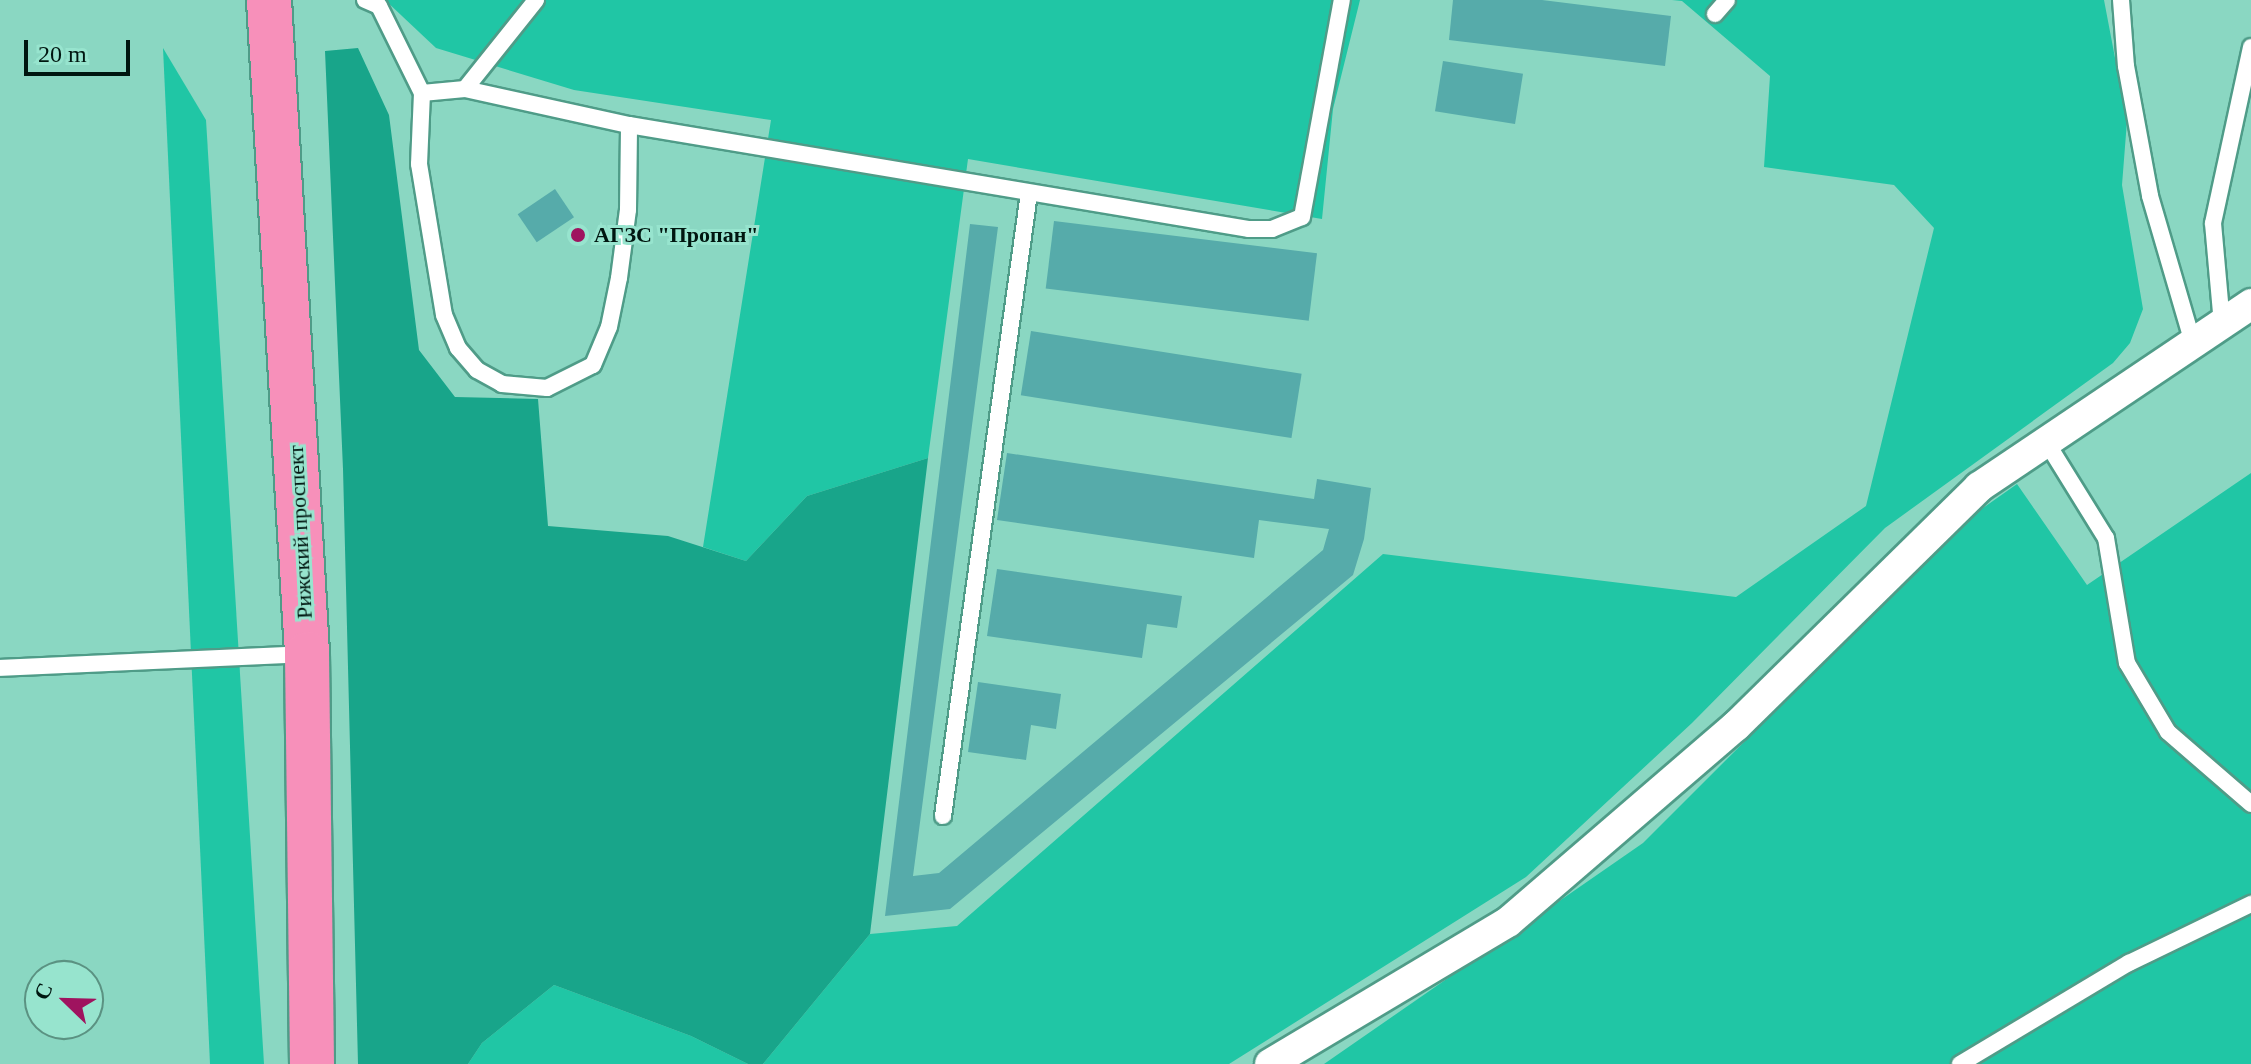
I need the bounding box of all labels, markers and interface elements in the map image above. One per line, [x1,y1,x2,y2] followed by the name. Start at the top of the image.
[28,24,134,74] scale bar
[38,41,87,67] text: 20 m
[594,222,759,248] place label: АГЗС "Пропан"
[569,226,587,244] marker: АГЗС "Пропан"
[282,444,318,620] street label: Рижский проспект
[24,960,104,1040] north arrow
[29,979,58,1003] text: С

